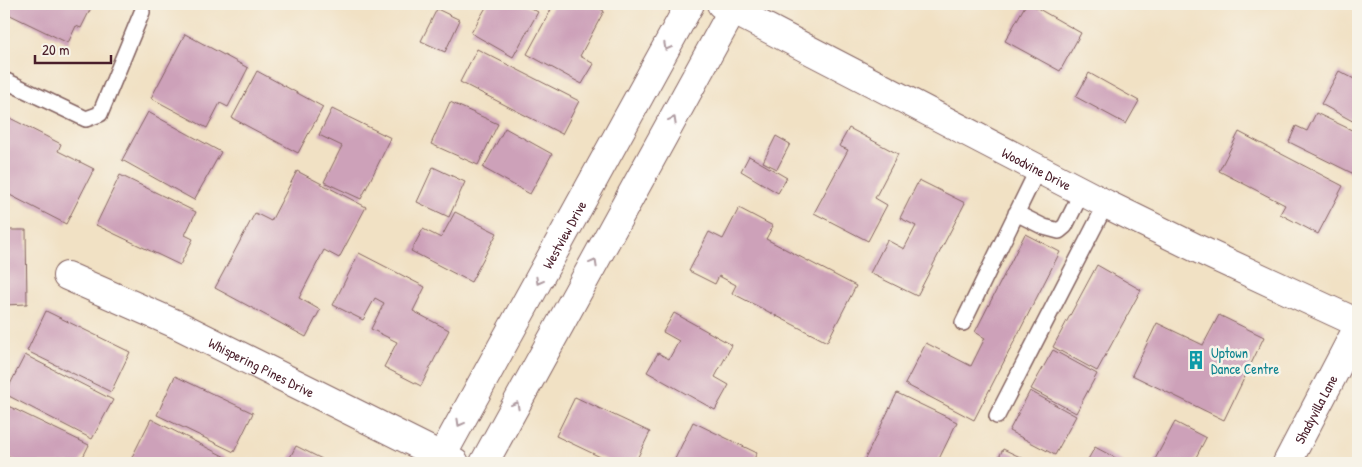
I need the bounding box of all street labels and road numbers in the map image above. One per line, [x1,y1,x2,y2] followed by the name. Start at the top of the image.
[999,142,1075,194] street label: Woodvine Drive
[537,196,590,272] street label: Westview Drive
[206,332,318,401] street label: Whispering Pines Drive
[1289,371,1341,447] street label: Shadyvilla Lane

